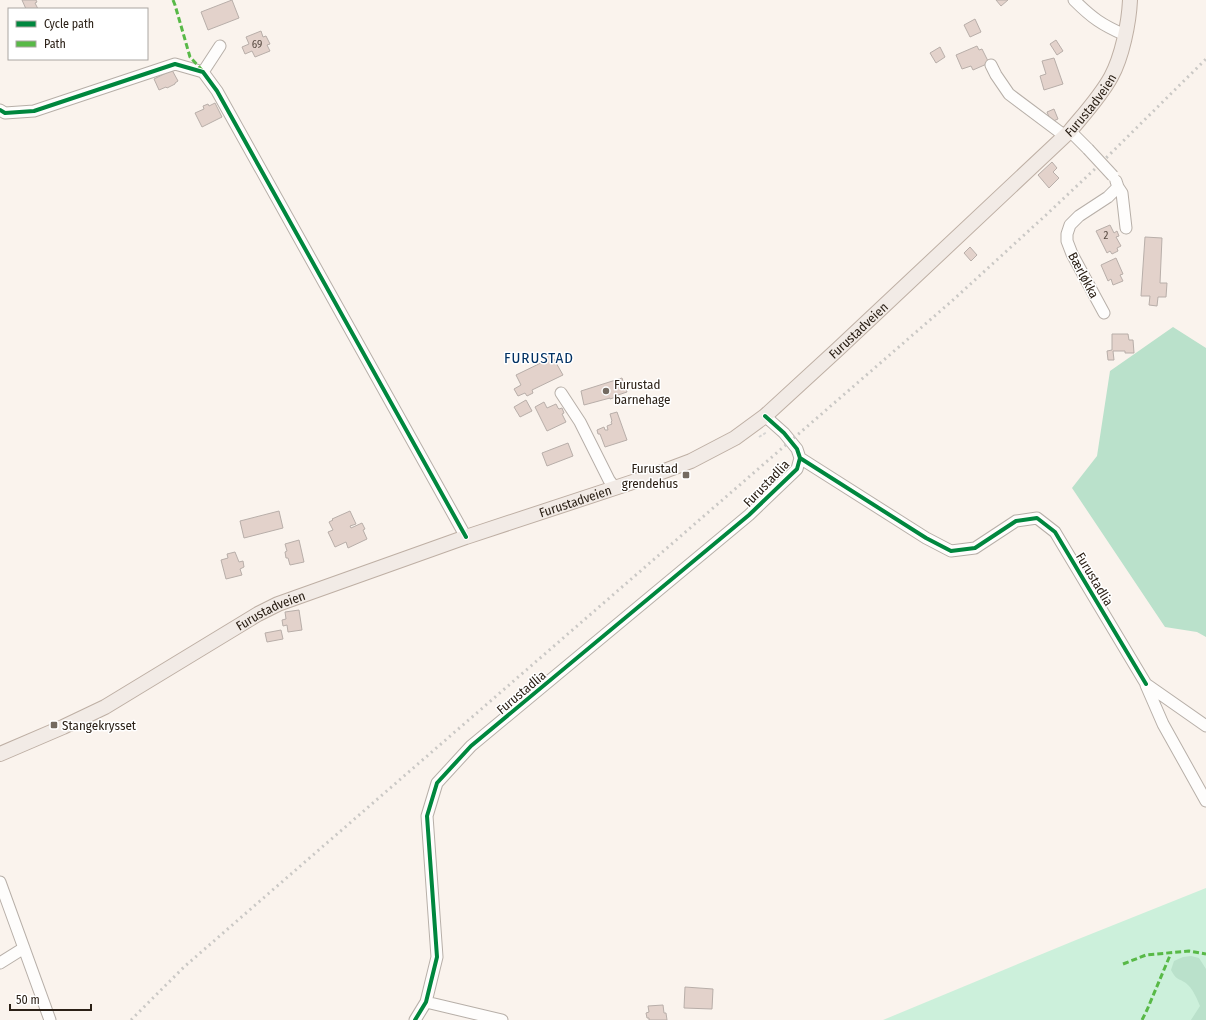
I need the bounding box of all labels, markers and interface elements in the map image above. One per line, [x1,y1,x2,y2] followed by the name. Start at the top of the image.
[8,8,148,60] legend
[44,17,94,31] text: Cycle path
[44,37,66,51] text: Path
[252,38,262,51] house number: 69
[1062,71,1119,140] street label: Furustadveien
[1104,229,1109,242] house number: 2
[1065,250,1102,301] street label: Bærløkka
[826,299,891,362] street label: Furustadveien
[504,349,574,367] district label: FURUSTAD
[614,377,670,407] place label: Furustad barnehage
[601,386,611,396] marker: Furustad barnehage
[740,457,792,510] street label: Furustadlia
[622,461,678,491] place label: Furustad grendehus
[681,470,691,480] marker: Furustad grendehus
[537,483,613,520] street label: Furustadveien
[1073,550,1116,609] street label: Furustadlia
[233,588,307,634] street label: Furustadveien
[494,668,549,717] street label: Furustadlia
[62,718,137,733] place label: Stangekrysset
[49,720,59,730] marker: Stangekrysset
[10,986,91,1012] scale bar
[16,993,40,1007] text: 50 m

